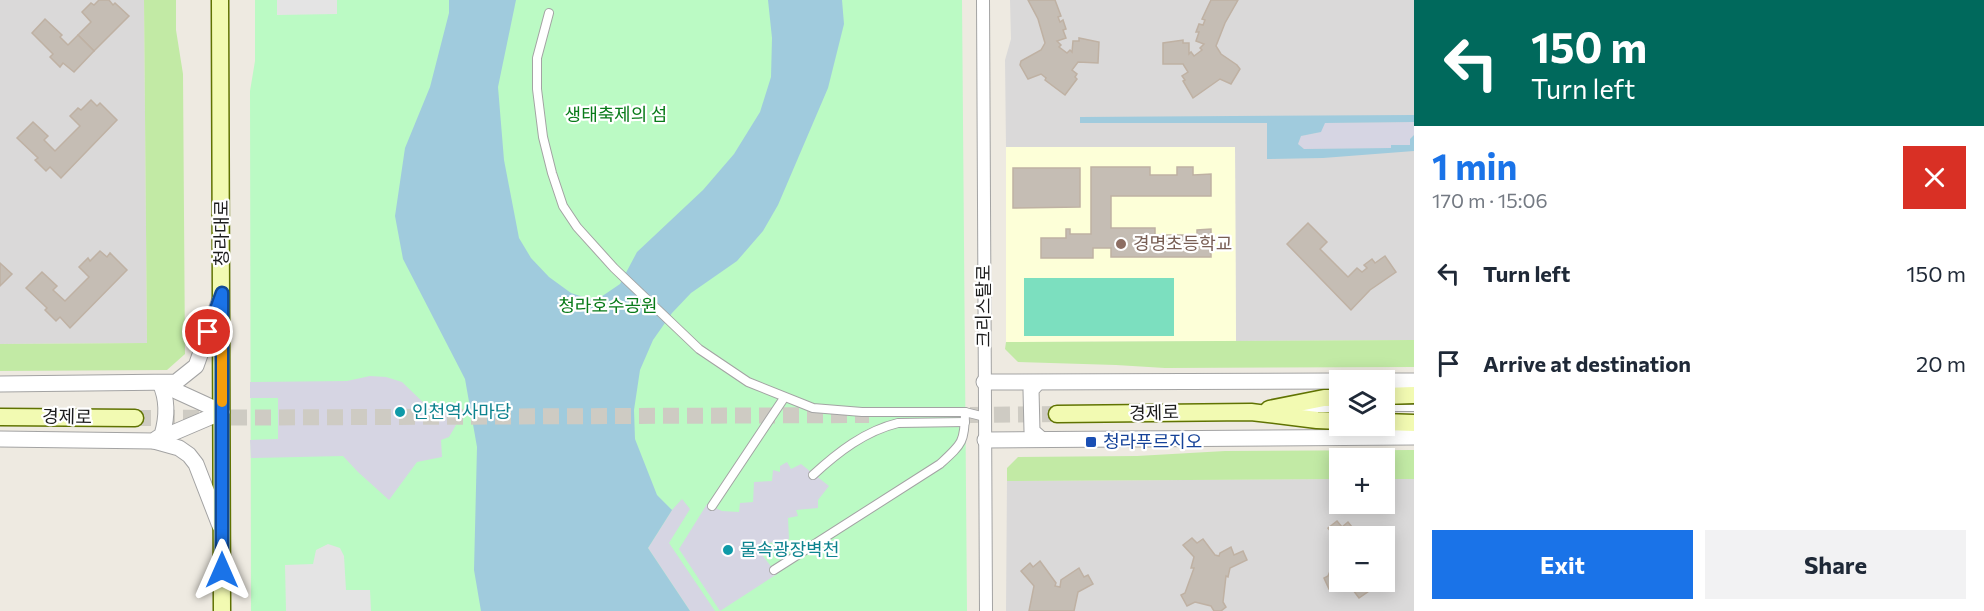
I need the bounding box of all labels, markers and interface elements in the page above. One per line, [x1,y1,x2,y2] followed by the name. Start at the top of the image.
[1531,20,1647,72] text: 150 m
[1432,24,1510,102] icon: left
[1531,72,1635,105] text: Turn left
[565,103,667,125] park label: 생태축제의 섬
[1432,143,1517,187] text: 1 min
[1903,146,1966,209] button: close
[1432,188,1548,212] text: 170 m · 15:06
[210,200,232,266] street label: 청라대로
[1133,232,1232,254] place label: 경명초등학교
[1114,237,1128,251] marker: 경명초등학교
[1432,257,1465,290] icon: left
[1483,260,1570,287] text: Turn left
[1906,260,1966,287] text: 150 m
[972,265,994,347] street label: 크리스탈로
[558,294,658,316] park label: 청라호수공원
[182,306,233,357] pin
[191,315,224,348] icon: arrive
[1432,347,1465,380] icon: arrive
[1483,350,1691,377] text: Arrive at destination
[1916,350,1966,377] text: 20 m
[1329,370,1395,592] map controls
[1329,370,1395,436] button: layers
[412,400,511,422] place label: 인천역사마당
[1129,401,1179,423] street label: 경제로
[42,405,92,427] street label: 경제로
[393,405,407,419] marker: 인천역사마당
[1103,430,1202,452] place label: 청라푸르지오
[1084,435,1098,449] marker: 청라푸르지오
[1329,448,1395,514] button: +
[1329,526,1395,592] button: −
[1432,530,1693,599] button: Exit
[1705,530,1966,599] button: Share
[190,538,254,602] position arrow
[740,538,839,560] place label: 물속광장벽천
[721,543,735,557] marker: 물속광장벽천

